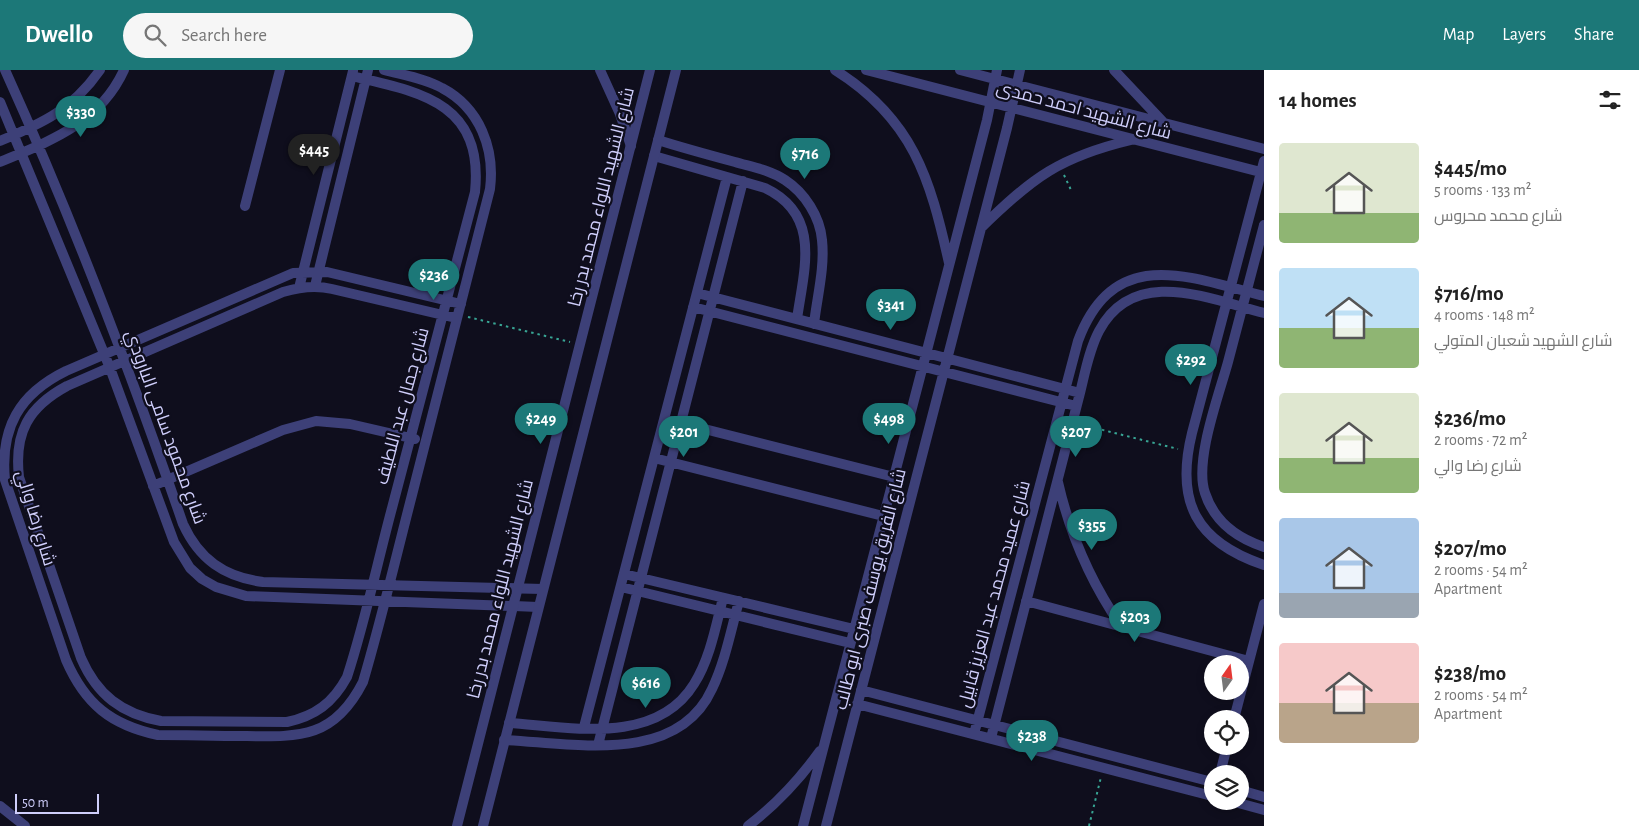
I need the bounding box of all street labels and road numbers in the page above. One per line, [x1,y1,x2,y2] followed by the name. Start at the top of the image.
[994,78,1173,145] street label: شارع الشهيد احمد حمدى
[565,85,640,309] street label: شارع الشهيد اللواء محمد بدر رخا
[372,325,435,487] street label: شارع جمال عبد اللطيف
[118,328,209,528] street label: شارع محمود سامى البارودي
[831,467,912,712] street label: شارع الفريق يوسف صبرى ابو طالب
[8,468,59,569] street label: شارع رضا والي
[464,477,539,701] street label: شارع الشهيد اللواء محمد بدر رخا
[955,478,1036,710] street label: شارع عميد محمد عبد العزيز قابيل

